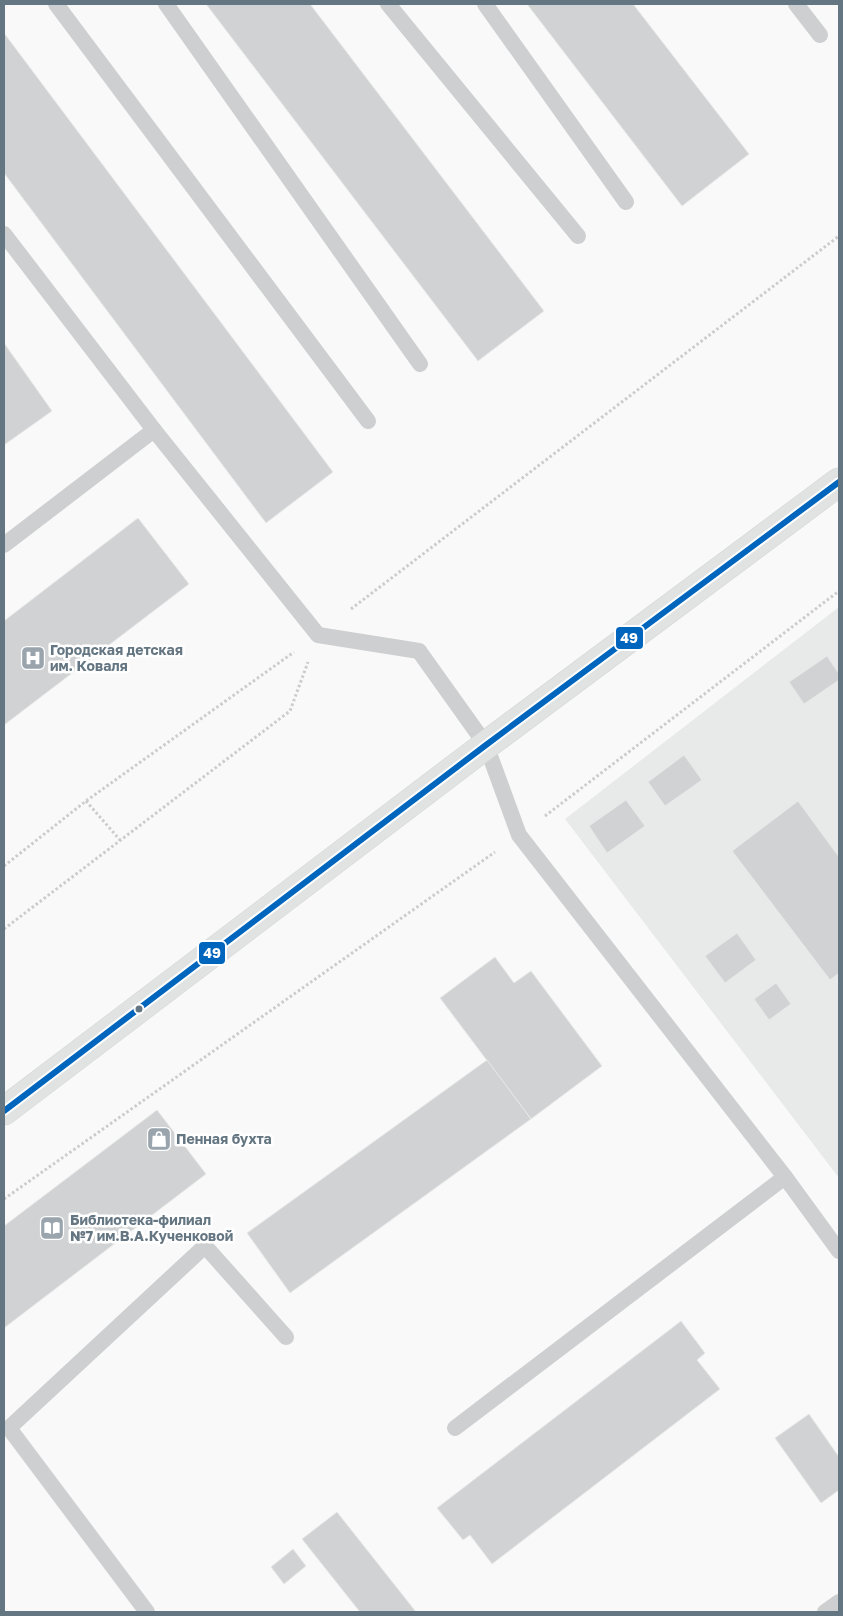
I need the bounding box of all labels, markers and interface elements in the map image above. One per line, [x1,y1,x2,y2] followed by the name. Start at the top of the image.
[615,626,644,650] line badge: 49
[620,629,638,646] text: 49
[50,641,183,674] place label: Городская детская им. Коваля
[20,645,46,671] hospital icon: Городская детская им. Коваля
[198,941,226,965] line badge: 49
[203,944,221,961] text: 49
[134,1004,144,1014] unlabelled marker
[146,1126,172,1152] shop icon: Пенная бухта
[176,1130,272,1147] place label: Пенная бухта
[70,1211,233,1244] place label: Библиотека-филиал №7 им.В.А.Кученковой
[39,1215,65,1241] library icon: Библиотека-филиал №7 им.В.А.Кученковой

